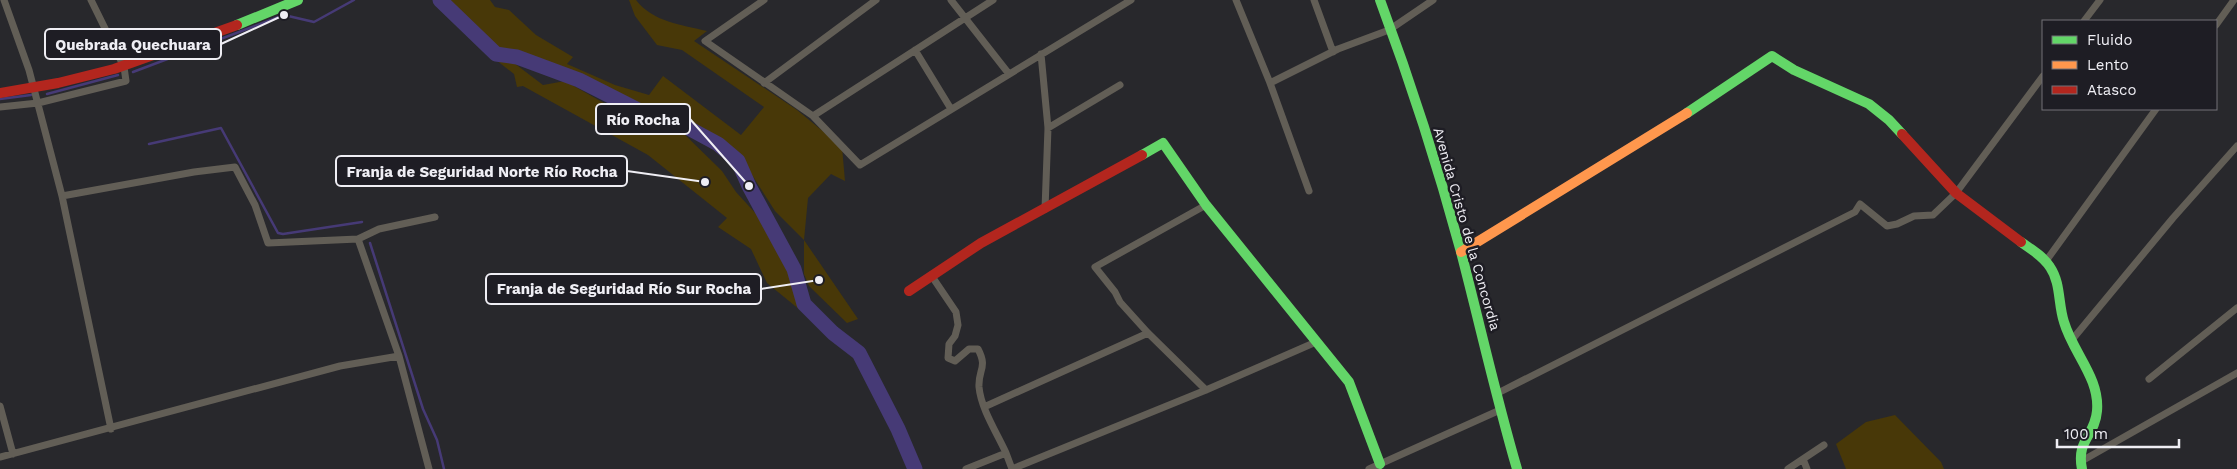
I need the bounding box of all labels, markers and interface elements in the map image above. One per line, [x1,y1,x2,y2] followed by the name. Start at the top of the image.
[2042,20,2217,110] legend
[45,29,221,59] callout: Quebrada Quechuara
[2087,31,2132,49] text: Fluido
[55,36,211,54] text: Quebrada Quechuara
[2087,56,2129,74] text: Lento
[2087,81,2136,99] text: Atasco
[596,104,690,134] callout: Río Rocha
[606,111,680,129] text: Río Rocha
[1430,126,1504,332] street label: Avenida Cristo de la Concordia
[336,156,627,186] callout: Franja de Seguridad Norte Río Rocha
[347,163,618,181] text: Franja de Seguridad Norte Río Rocha
[486,274,761,304] callout: Franja de Seguridad Río Sur Rocha
[497,280,752,298] text: Franja de Seguridad Río Sur Rocha
[2057,416,2180,448] scale bar
[2064,425,2108,443] text: 100 m

